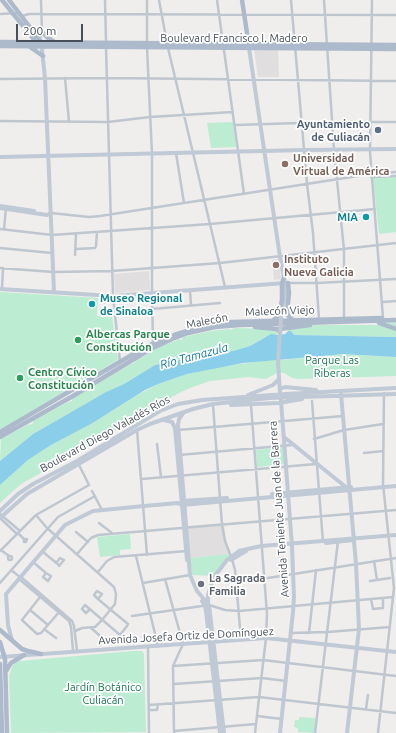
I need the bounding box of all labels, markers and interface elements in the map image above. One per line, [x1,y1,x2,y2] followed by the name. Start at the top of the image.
[18,16,85,42] scale bar
[23,24,56,37] text: 200 m
[160,31,308,45] street label: Boulevard Francisco I. Madero
[297,117,370,143] place label: Ayuntamiento de Culiacán
[373,125,383,135] marker: Ayuntamiento de Culiacán
[293,151,390,177] place label: Universidad Virtual de América
[280,159,290,169] marker: Universidad Virtual de América
[337,210,358,224] place label: MIA
[361,212,371,222] marker: MIA
[284,252,354,278] place label: Instituto Nueva Galicia
[271,260,281,270] marker: Instituto Nueva Galicia
[100,291,182,317] place label: Museo Regional de Sinaloa
[87,299,97,309] marker: Museo Regional de Sinaloa
[245,303,315,319] street label: Malecón Viejo
[185,311,229,331] street label: Malecón
[86,327,170,353] place label: Albercas Parque Constitución
[73,335,83,345] marker: Albercas Parque Constitución
[158,340,230,372] water label: Río Tamazula
[305,353,359,379] park label: Parque Las Riberas
[28,365,97,391] place label: Centro Cívico Constitución
[15,373,25,383] marker: Centro Cívico Constitución
[38,393,172,475] street label: Boulevard Diego Valadés Ríos
[266,420,292,598] street label: Avenida Teniente Juan de la Barrera
[209,571,266,597] place label: La Sagrada Familia
[196,579,206,589] marker: La Sagrada Familia
[98,625,274,647] street label: Avenida Josefa Ortiz de Domínguez
[65,680,141,706] park label: Jardín Botánico Culiacán

